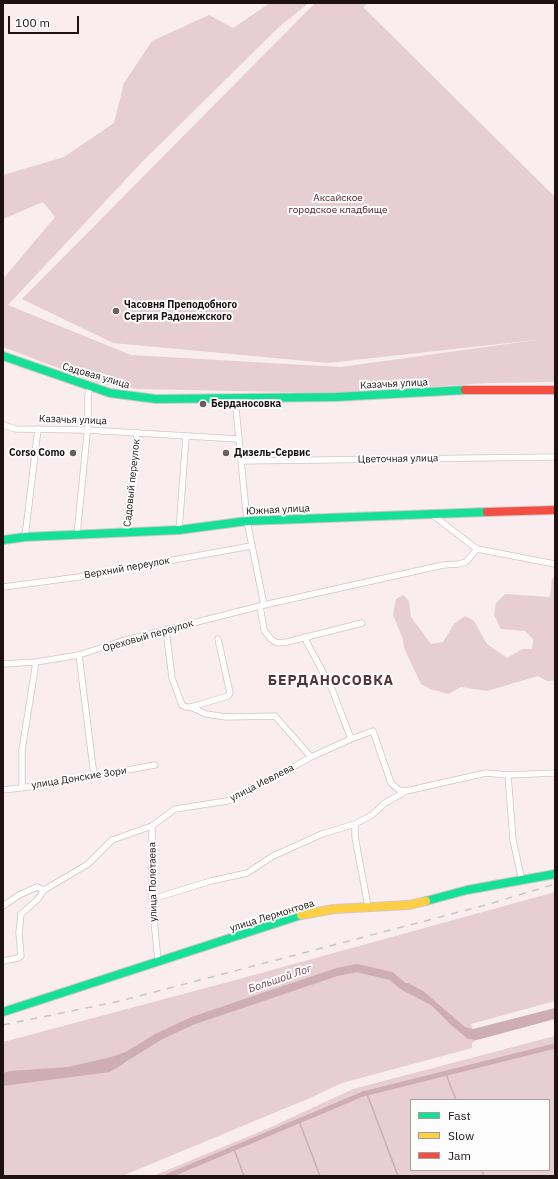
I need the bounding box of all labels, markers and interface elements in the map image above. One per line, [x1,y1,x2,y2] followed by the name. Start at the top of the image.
[10,8,81,34] scale bar
[15,15,50,30] text: 100 m
[289,192,387,216] park label: Аксайское городское кладбище
[124,299,237,322] place label: Часовня Преподобного Сергия Радонежского
[111,306,121,316] marker: Часовня Преподобного Сергия Радонежского
[61,361,131,391] street label: Садовая улица
[360,376,428,392] street label: Казачья улица
[211,398,281,410] place label: Берданосовка
[198,399,208,409] marker: Берданосовка
[39,413,107,427] street label: Казачья улица
[121,438,143,528] street label: Садовый переулок
[9,447,65,459] place label: Corso Como
[234,447,310,459] place label: Дизель-Сервис
[68,448,78,458] marker: Corso Como
[221,448,231,458] marker: Дизель-Сервис
[358,452,438,466] street label: Цветочная улица
[246,502,310,518] street label: Южная улица
[83,555,171,581] street label: Верхний переулок
[101,617,195,655] street label: Ореховый переулок
[268,673,394,689] district label: БЕРДАНОСОВКА
[228,762,296,804] street label: улица Иевлева
[31,765,127,791] street label: улица Донские Зори
[146,842,160,922] street label: улица Полетаева
[228,897,316,935] street label: улица Лермонтова
[247,962,313,996] water label: Большой Лог
[410,1099,550,1171] legend
[448,1108,471,1123] text: Fast
[448,1128,474,1143] text: Slow
[448,1148,471,1163] text: Jam

